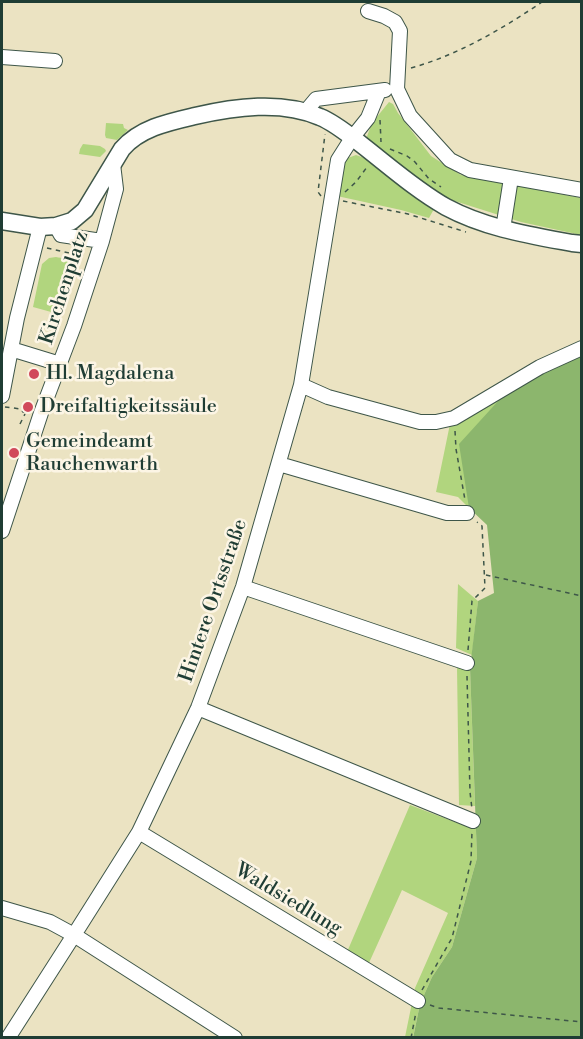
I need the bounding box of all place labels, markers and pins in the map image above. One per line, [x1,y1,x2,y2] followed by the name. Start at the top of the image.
[46,362,174,386] place label: Hl. Magdalena
[27,367,41,381] marker: Hl. Magdalena
[40,395,217,419] place label: Dreifaltigkeitssäule
[21,400,35,414] marker: Dreifaltigkeitssäule
[26,430,158,477] place label: Gemeindeamt Rauchenwarth
[7,446,21,460] marker: Gemeindeamt Rauchenwarth

